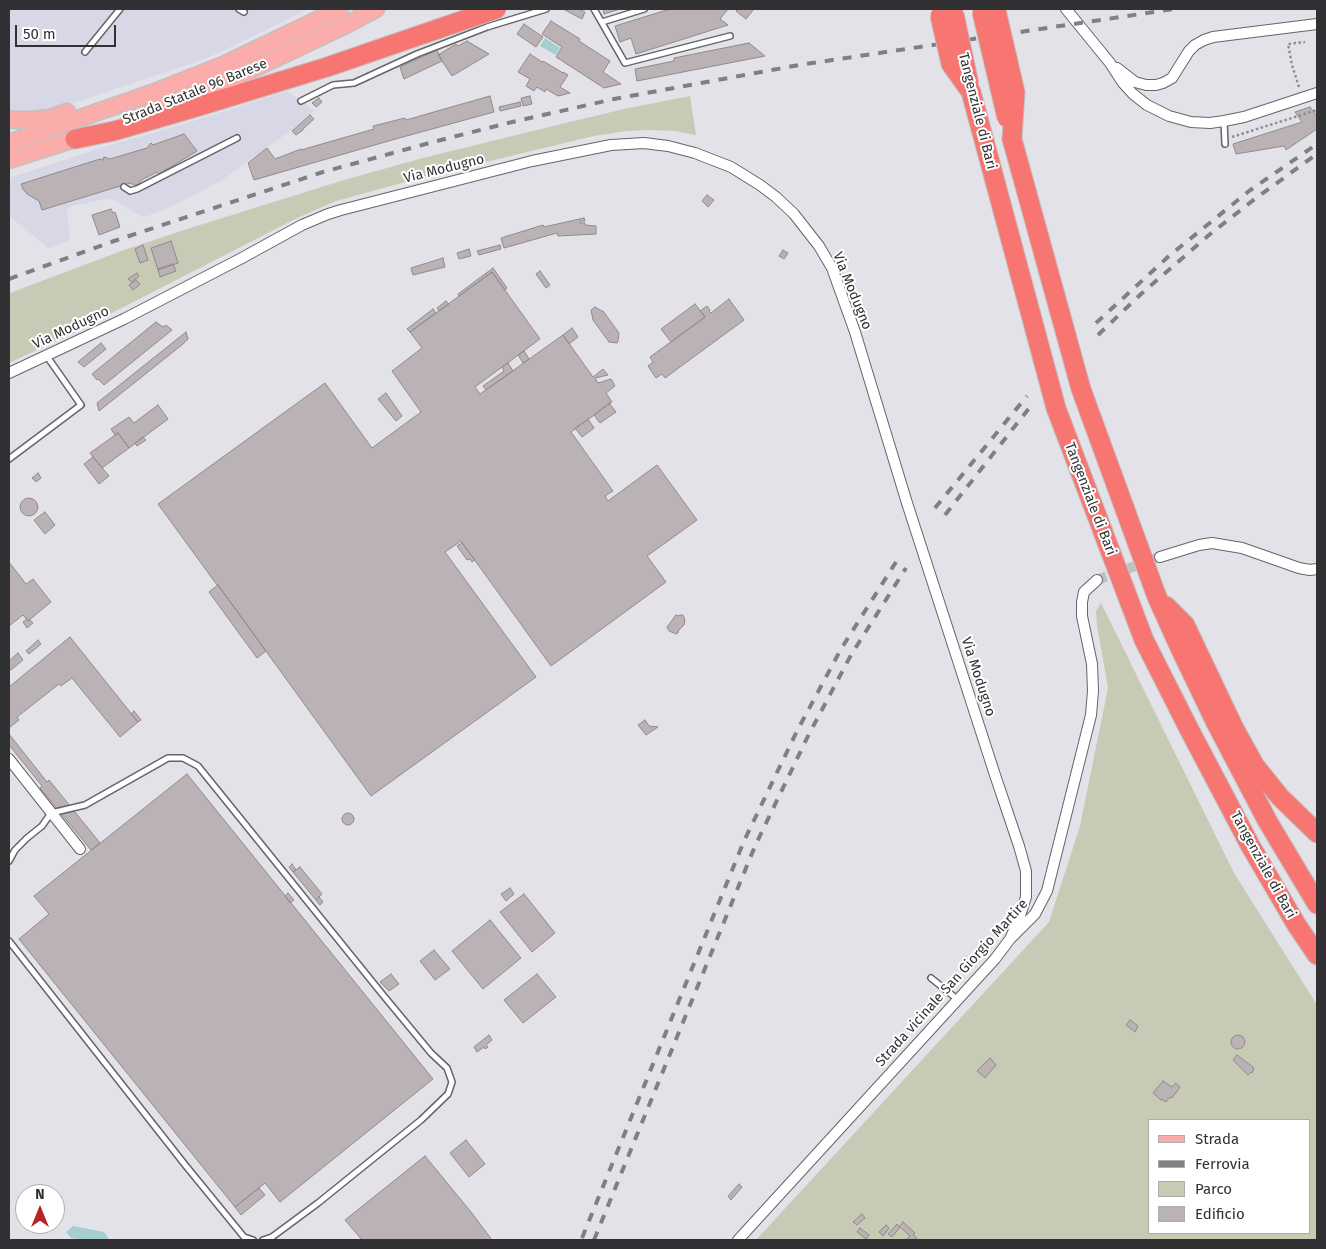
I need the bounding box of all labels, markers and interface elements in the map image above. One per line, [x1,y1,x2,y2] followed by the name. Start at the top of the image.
[18,15,119,47] scale bar
[23,25,56,43] text: 50 m
[954,51,1000,171] street label: Tangenziale di Bari
[120,55,270,129] street label: Strada Statale 96 Barese
[402,151,486,187] street label: Via Modugno
[829,250,875,332] street label: Via Modugno
[30,303,112,353] street label: Via Modugno
[1061,440,1119,558] street label: Tangenziale di Bari
[957,635,999,719] street label: Via Modugno
[1227,809,1299,921] street label: Tangenziale di Bari
[872,896,1032,1070] street label: Strada vicinale San Giorgio Martire
[1148,1119,1311,1234] legend
[1195,1130,1239,1148] text: Strada
[1195,1155,1250,1173] text: Ferrovia
[1195,1180,1232,1198] text: Parco
[15,1184,65,1234] north arrow
[35,1186,45,1203] text: N
[1195,1205,1245,1223] text: Edificio

